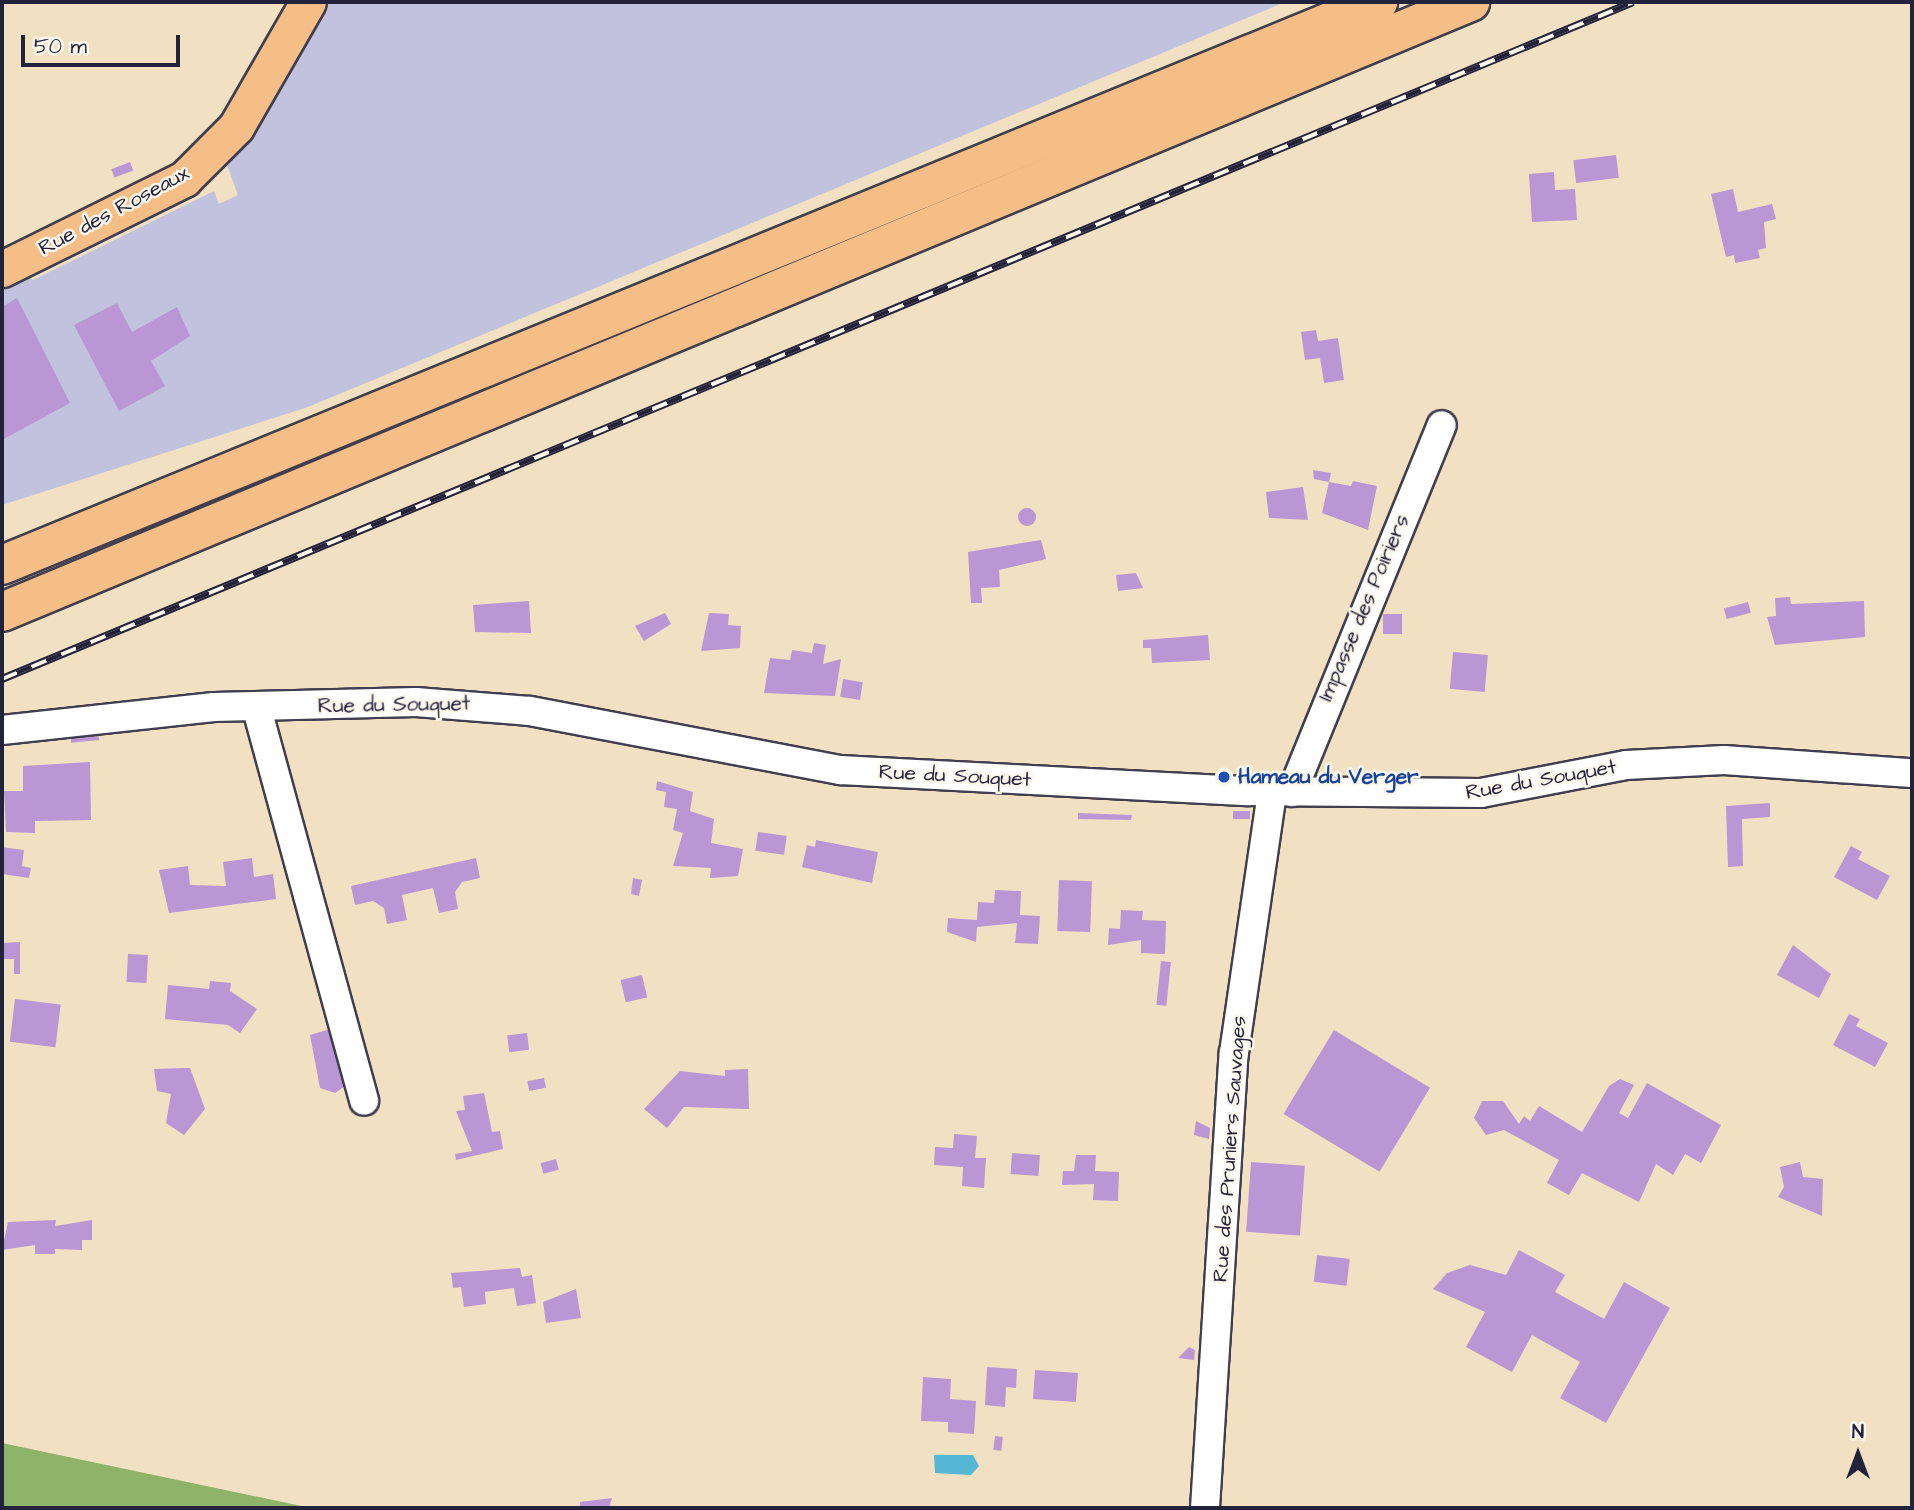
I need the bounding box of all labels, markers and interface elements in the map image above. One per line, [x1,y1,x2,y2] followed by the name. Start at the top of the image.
[24,21,184,65] scale bar
[34,32,87,61] text: 50 m
[35,161,193,261] street label: Rue des Roseaux
[1313,511,1415,705] street label: Impasse des Poiriers
[318,691,470,719] street label: Rue du Souquet
[1464,754,1618,806] street label: Rue du Souquet
[878,759,1032,793] street label: Rue du Souquet
[1238,764,1419,790] place label: Hameau du Verger
[1216,769,1232,785] marker: Hameau du Verger
[1208,1015,1252,1283] street label: Rue des Pruniers Sauvages
[1823,1419,1893,1489] north arrow
[1852,1419,1864,1446] text: N

